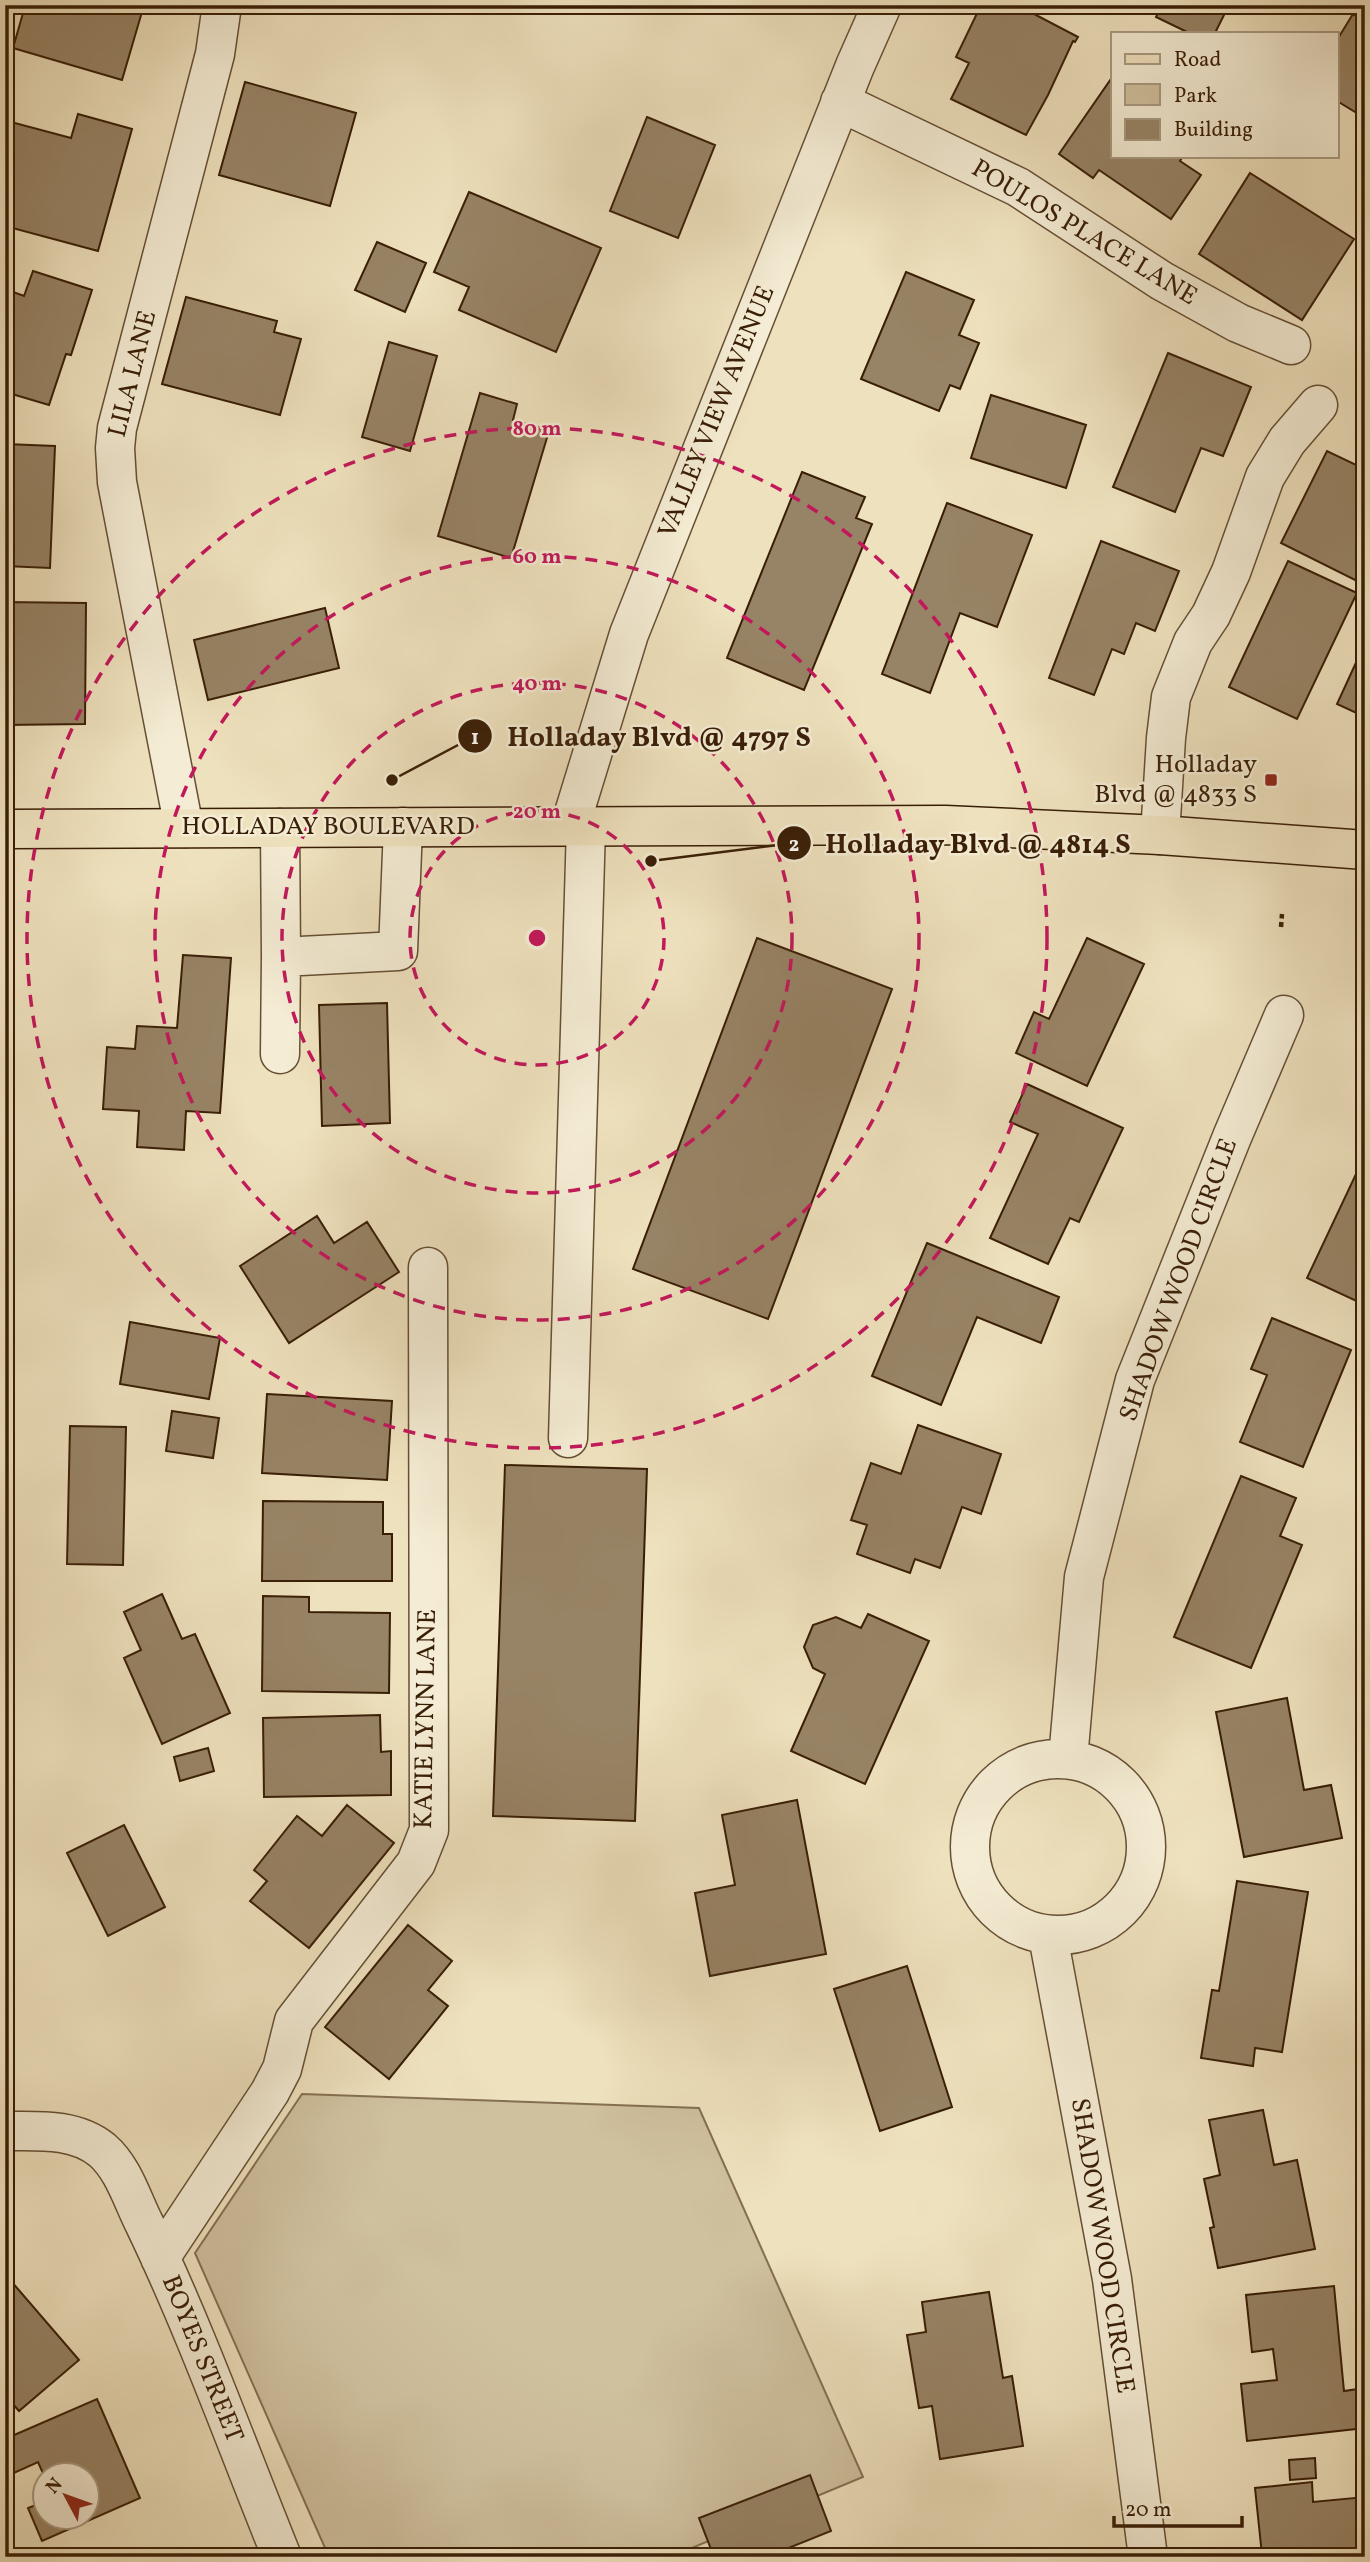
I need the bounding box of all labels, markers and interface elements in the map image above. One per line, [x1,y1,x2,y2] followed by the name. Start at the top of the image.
[1111,32,1338,158] legend
[1174,46,1221,75] text: Road
[1174,82,1217,111] text: Park
[1174,116,1253,145] text: Building
[964,151,1204,315] street label: POULOS PLACE LANE
[650,280,784,544] street label: VALLEY VIEW AVENUE
[100,307,166,441] street label: LILA LANE
[513,415,561,444] text: 80 m
[513,543,561,572] text: 60 m
[512,670,562,699] text: 40 m
[458,712,825,761] callout: Holladay Blvd @ 4797 S
[507,719,811,758] text: Holladay Blvd @ 4797 S
[471,724,479,753] text: 1
[1094,747,1257,813] place label: Holladay Blvd @ 4833 S
[1263,772,1279,788] marker: Holladay Blvd @ 4833 S
[513,798,561,827] text: 20 m
[181,809,475,845] street label: HOLLADAY BOULEVARD
[776,819,1145,868] callout: Holladay Blvd @ 4814 S
[825,826,1131,865] text: Holladay Blvd @ 4814 S
[789,831,799,860] text: 2
[525,926,549,950] centre of rings
[1111,1134,1247,1426] street label: SHADOW WOOD CIRCLE
[406,1609,446,1829] street label: KATIE LYNN LANE
[1061,2096,1143,2396] street label: SHADOW WOOD CIRCLE
[152,2270,252,2448] street label: BOYES STREET
[32,2460,102,2530] north arrow
[40,2472,69,2500] text: N
[1114,2485,1242,2529] scale bar
[1125,2496,1171,2525] text: 20 m

